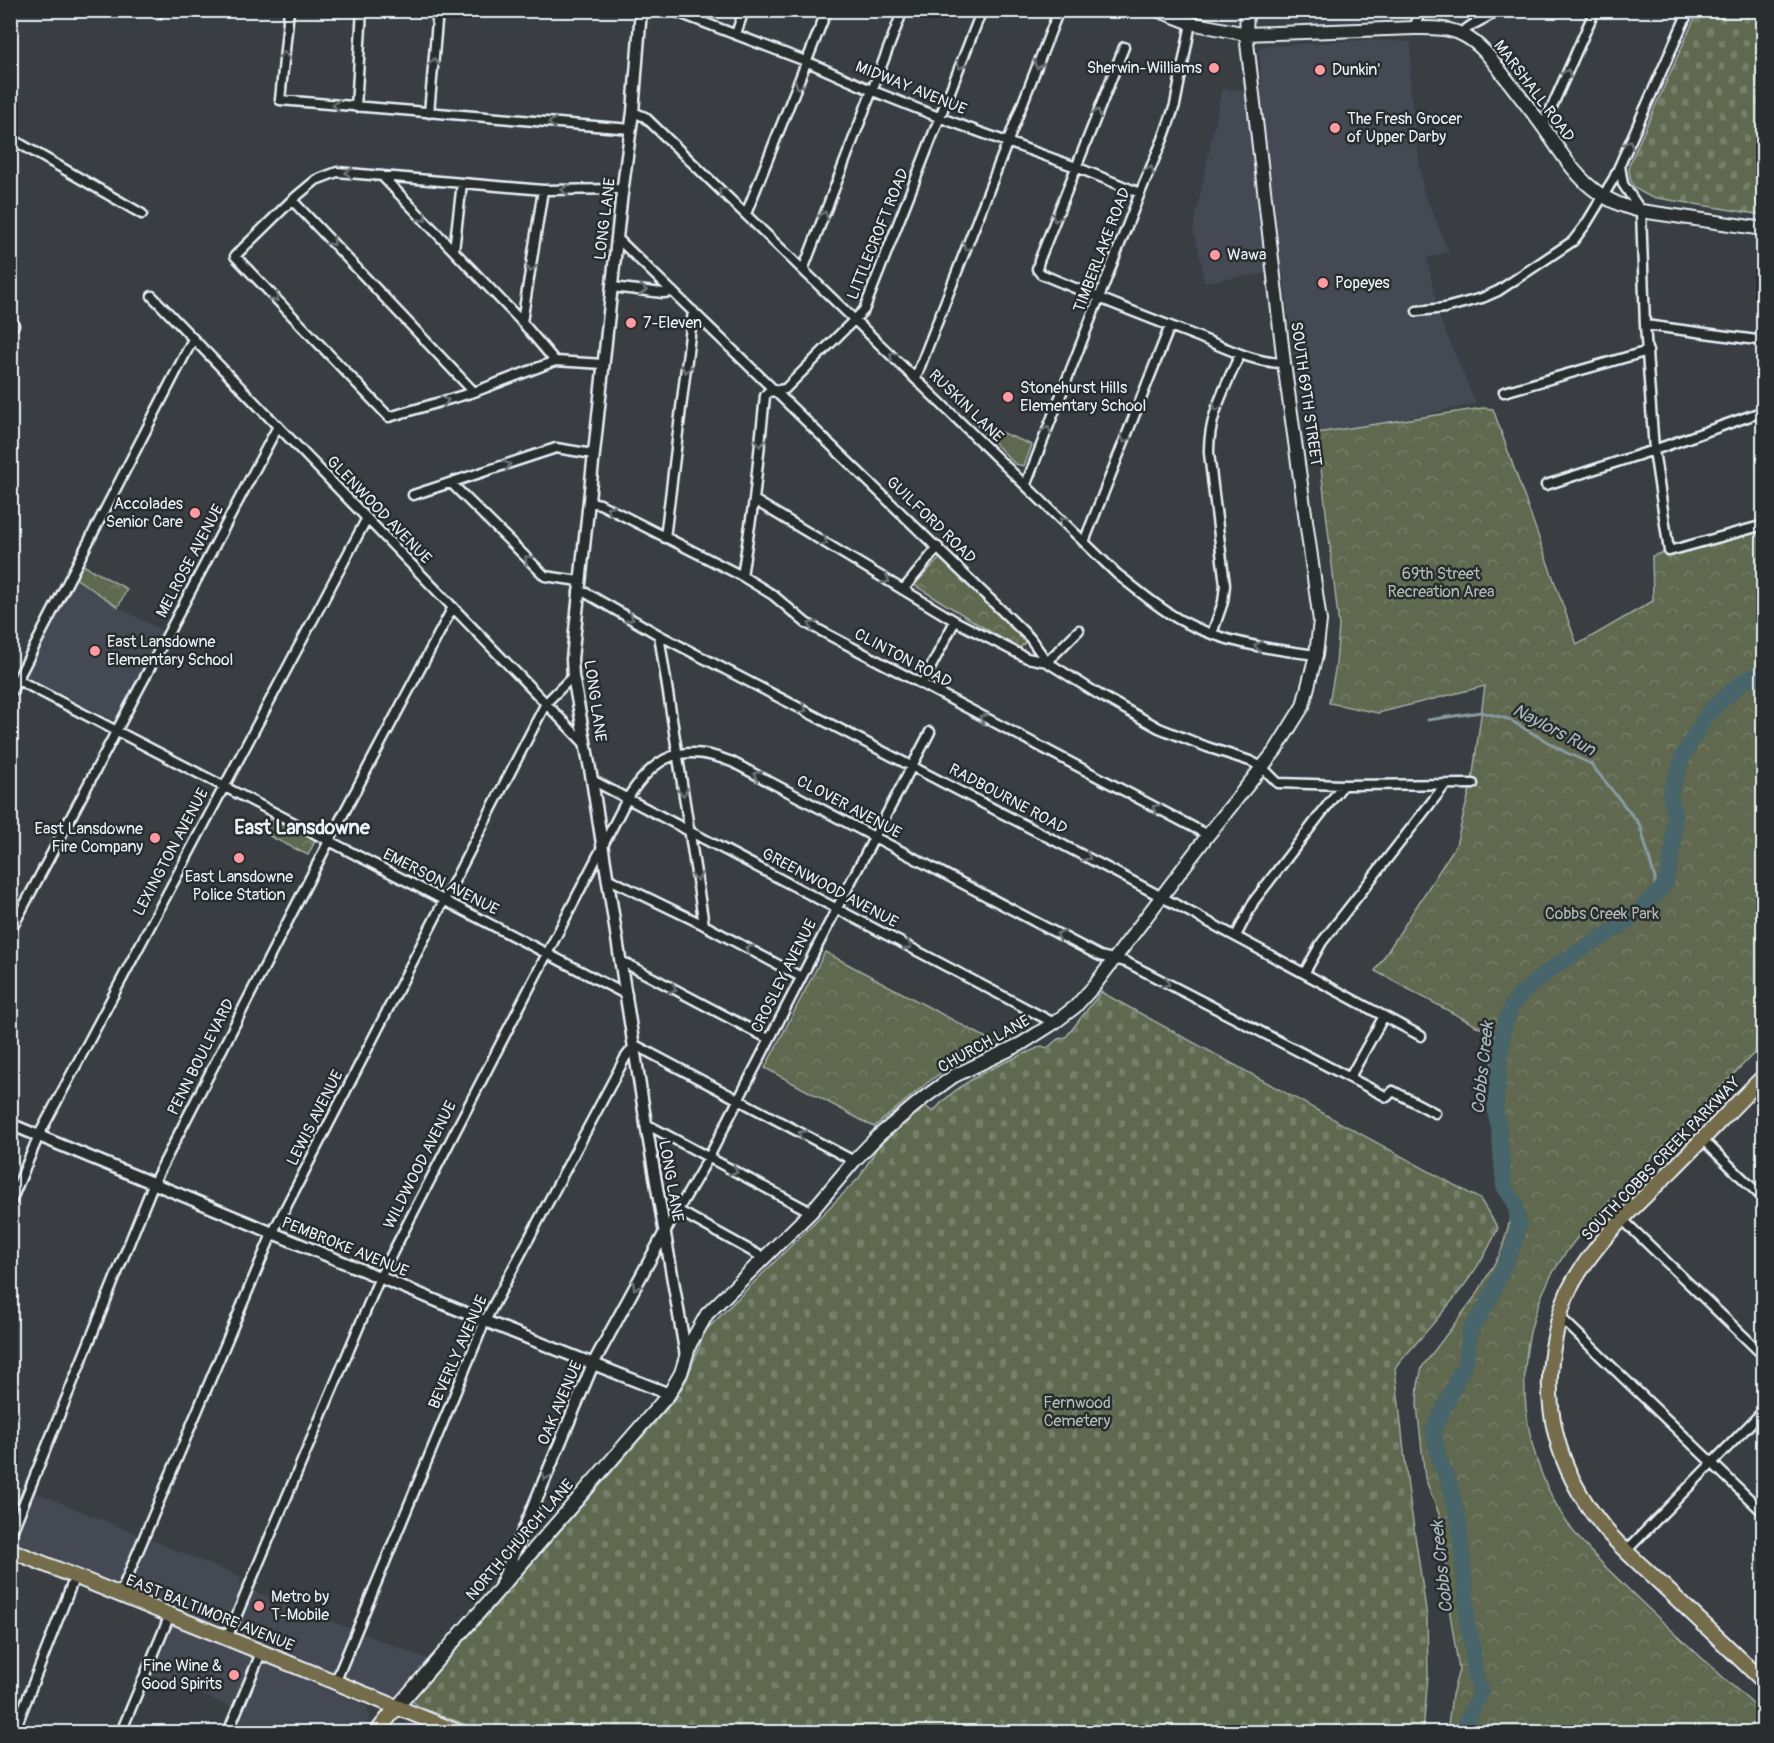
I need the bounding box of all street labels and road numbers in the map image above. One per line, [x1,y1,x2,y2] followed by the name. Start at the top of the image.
[1489,36,1579,146] street label: MARSHALL ROAD
[852,57,970,119] street label: MIDWAY AVENUE
[843,165,913,303] street label: LITTLECROFT ROAD
[590,177,620,261] street label: LONG LANE
[1069,185,1135,315] street label: TIMBERLAKE ROAD
[1286,321,1326,468] street label: SOUTH 69TH STREET
[924,365,1008,447] street label: RUSKIN LANE
[322,452,436,568] street label: GLENWOOD AVENUE
[882,472,980,568] street label: GUILFORD ROAD
[152,501,228,621] street label: MELROSE AVENUE
[851,624,955,692] street label: CLINTON ROAD
[579,659,611,743] street label: LONG LANE
[945,759,1071,839] street label: RADBOURNE ROAD
[793,771,905,843] street label: CLOVER AVENUE
[129,785,213,919] street label: LEXINGTON AVENUE
[380,844,502,920] street label: EMERSON AVENUE
[758,844,902,932] street label: GREENWOOD AVENUE
[747,916,821,1036] street label: CROSLEY AVENUE
[163,996,239,1118] street label: PENN BOULEVARD
[935,1011,1033,1077] street label: CHURCH LANE
[282,1067,348,1169] street label: LEWIS AVENUE
[1577,1073,1745,1245] street label: SOUTH COBBS CREEK PARKWAY
[379,1098,461,1232] street label: WILDWOOD AVENUE
[654,1139,688,1223] street label: LONG LANE
[279,1212,411,1282] street label: PEMBROKE AVENUE
[424,1292,492,1412] street label: BEVERLY AVENUE
[533,1358,587,1448] street label: OAK AVENUE
[462,1475,578,1605] street label: NORTH CHURCH LANE
[123,1570,297,1656] street label: EAST BALTIMORE AVENUE

